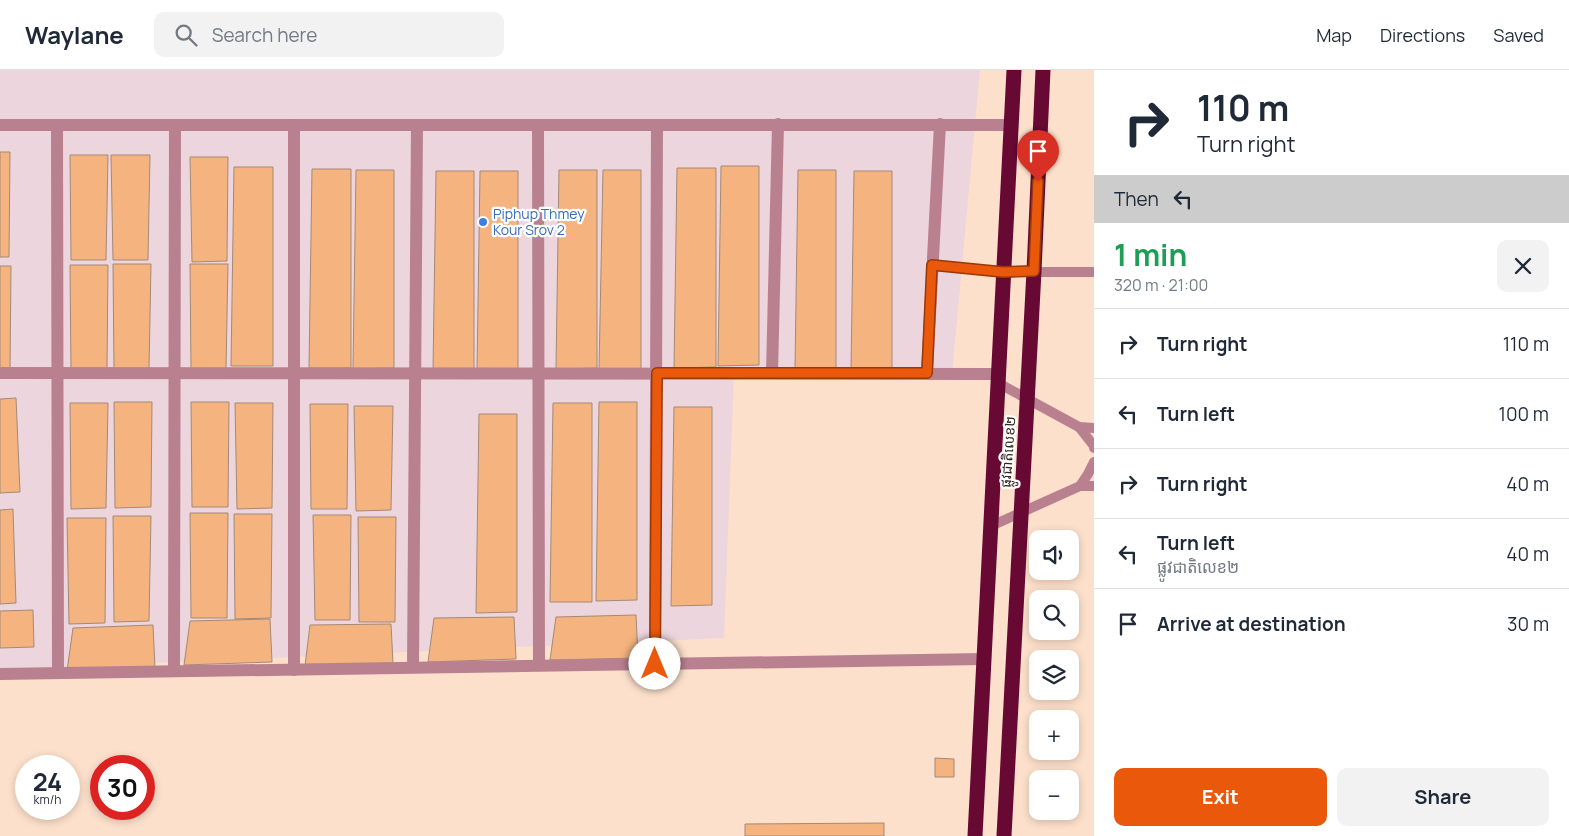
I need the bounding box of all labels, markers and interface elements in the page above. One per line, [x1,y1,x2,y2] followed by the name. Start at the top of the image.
[154,12,504,57] search box
[25,18,124,51] text: Waylane
[172,21,200,49] icon: search
[212,22,317,48] text: Search here
[1316,23,1352,47] text: Map
[1380,23,1465,47] text: Directions
[1493,23,1544,47] text: Saved
[1197,84,1289,132] text: 110 m
[1114,90,1179,155] icon: right
[1197,129,1295,159] text: Turn right
[1017,130,1059,181] pin
[1024,137,1052,165] icon: arrive
[1169,185,1197,213] icon: left
[1114,186,1159,212] text: Then
[493,204,585,239] place label: Piphup Thmey Kour Srov 2
[477,216,489,228] marker: Piphup Thmey Kour Srov 2
[1114,234,1187,275] text: 1 min
[1497,240,1549,292] button: close
[1114,274,1208,296] text: 320 m · 21:00
[1114,330,1142,358] icon: right
[1157,331,1247,357] text: Turn right
[1503,331,1549,357] text: 110 m
[1114,400,1142,428] icon: left
[1157,401,1235,427] text: Turn left
[1498,401,1549,427] text: 100 m
[996,416,1023,489] street label: ផ្លូវជាតិលេខ២
[1114,470,1142,498] icon: right
[1157,471,1247,497] text: Turn right
[1506,471,1549,497] text: 40 m
[1029,530,1079,820] map controls
[1029,530,1079,580] button: sound
[1157,530,1235,556] text: Turn left
[1114,540,1142,568] icon: left
[1506,541,1549,567] text: 40 m
[1157,556,1239,578] text: ផ្លូវជាតិលេខ២
[1029,590,1079,640] button: search
[1114,610,1142,638] icon: arrive
[1157,611,1346,637] text: Arrive at destination
[1507,611,1549,637] text: 30 m
[628,637,680,689] position arrow
[1029,650,1079,700] button: layers
[1029,710,1079,760] button: +
[90,755,155,820] speed limit sign: 30
[33,764,62,799] text: 24
[1114,768,1327,826] button: Exit
[1337,768,1549,826] button: Share
[1029,770,1079,820] button: −
[34,791,61,808] text: km/h

